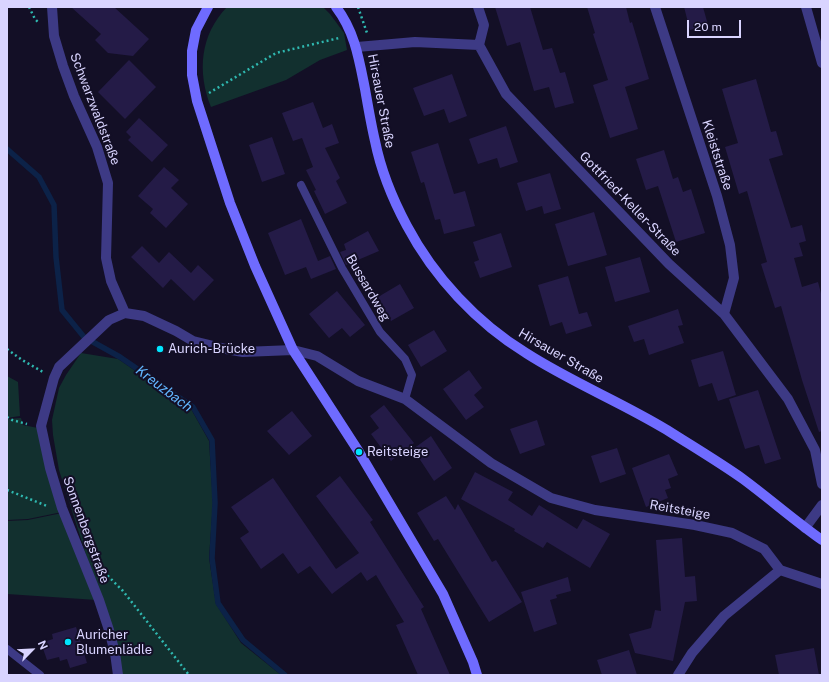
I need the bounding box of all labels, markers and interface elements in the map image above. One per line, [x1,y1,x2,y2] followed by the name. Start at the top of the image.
[689,12,743,38] scale bar
[694,20,722,34] text: 20 m
[66,51,124,167] street label: Schwarzwaldstraße
[364,52,398,150] street label: Hirsauer Straße
[698,118,736,192] street label: Kleiststraße
[576,149,684,259] street label: Gottfried-Keller-Straße
[343,252,393,324] street label: Bussardweg
[516,325,606,387] street label: Hirsauer Straße
[168,341,255,357] place label: Aurich-Brücke
[155,344,165,354] marker: Aurich-Brücke
[132,362,196,416] water label: Kreuzbach
[367,444,428,460] place label: Reitsteige
[354,447,364,457] marker: Reitsteige
[59,475,113,585] street label: Sonnenbergstraße
[648,497,712,523] street label: Reitsteige
[76,627,152,658] place label: Auricher Blumenlädle
[12,630,52,670] north arrow
[63,637,73,647] marker: Auricher Blumenlädle
[36,639,50,651] text: N

